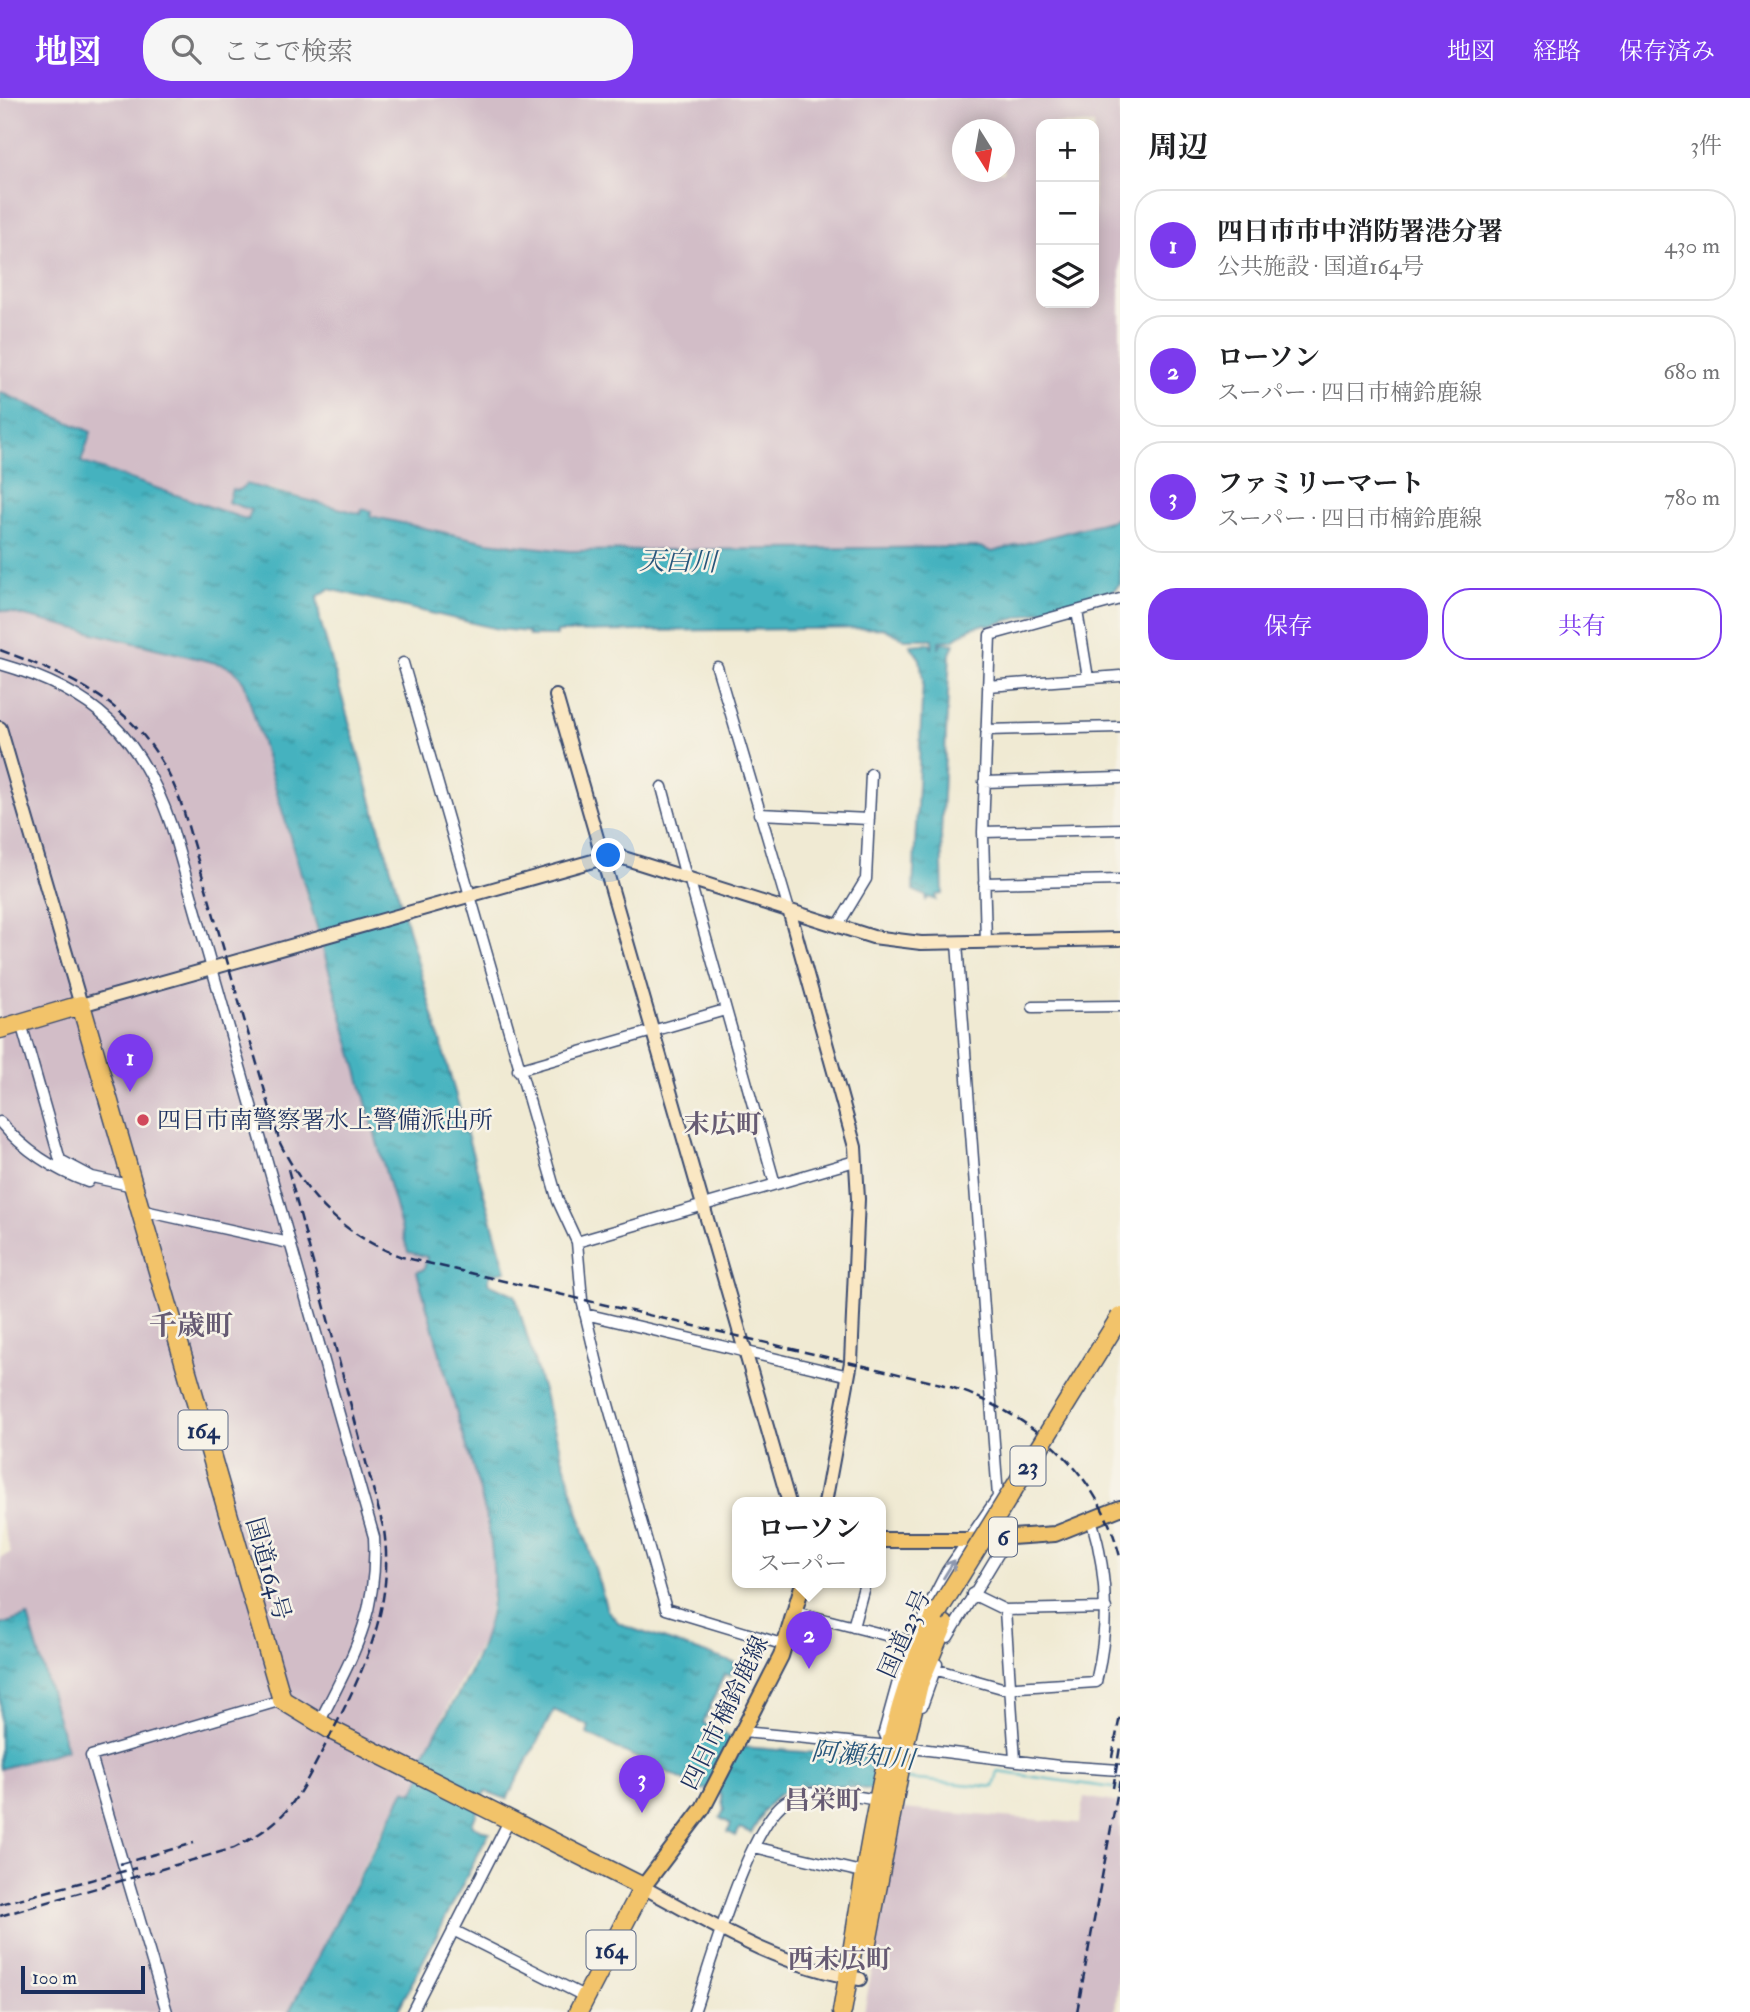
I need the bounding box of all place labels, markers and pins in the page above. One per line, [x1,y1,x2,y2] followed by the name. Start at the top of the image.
[107,1034,153,1092] pin: 1
[157,1105,493,1136] place label: 四日市南警察署水上警備派出所
[135,1112,151,1128] marker: 四日市南警察署水上警備派出所
[786,1611,832,1669] pin: 2
[619,1755,665,1813] pin: 3

